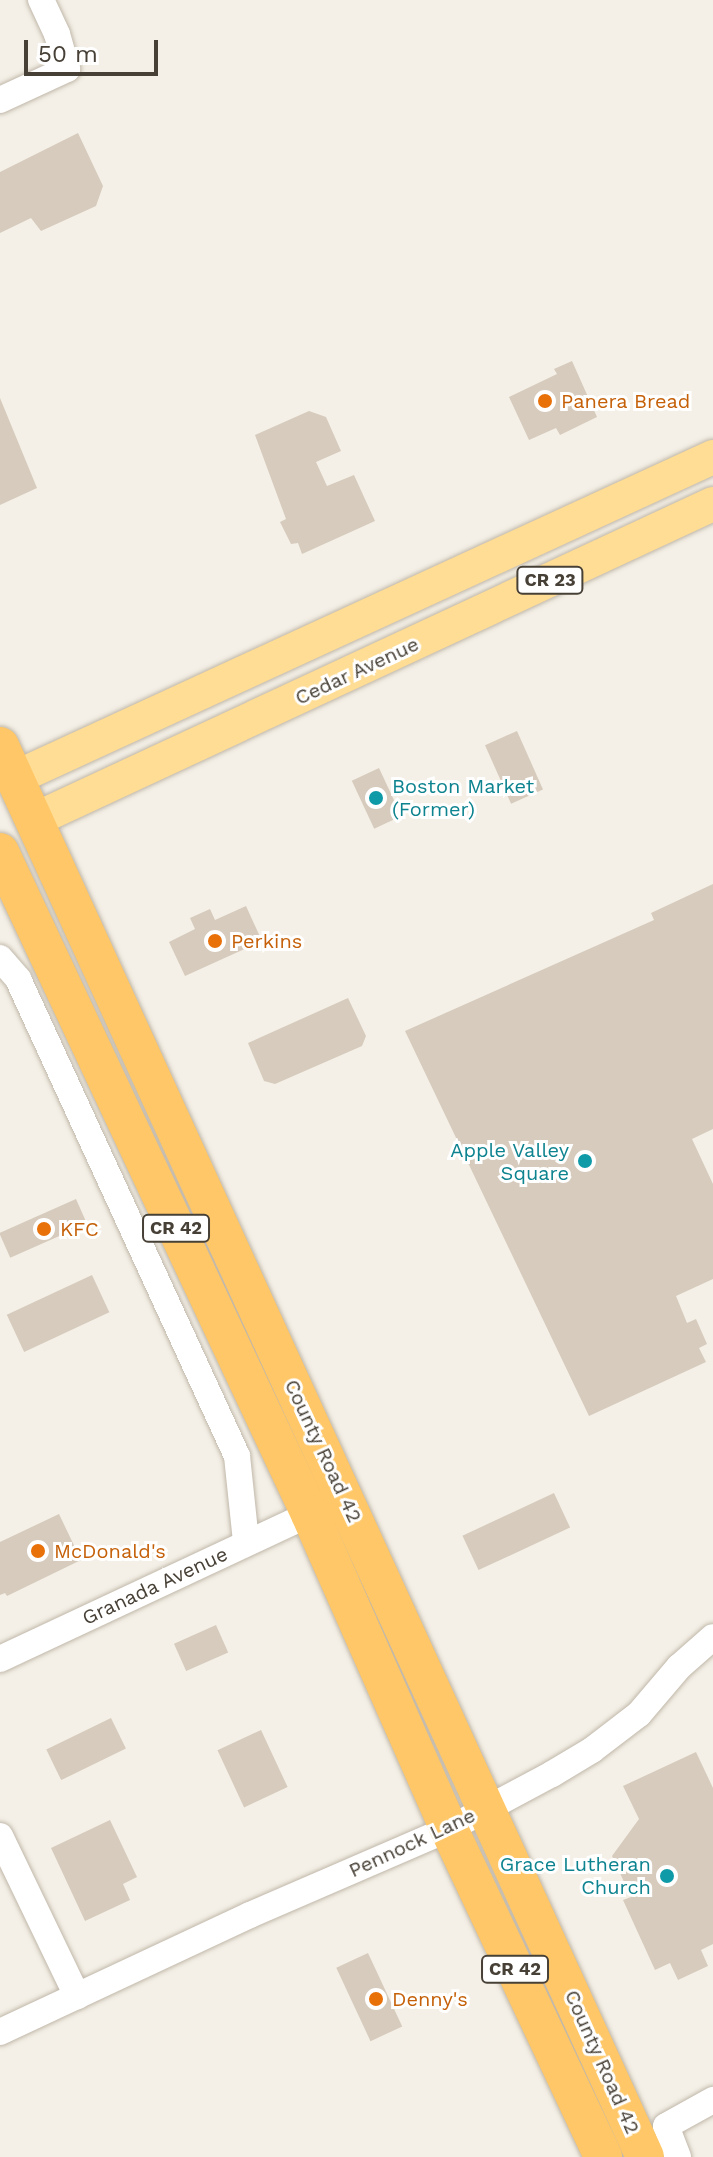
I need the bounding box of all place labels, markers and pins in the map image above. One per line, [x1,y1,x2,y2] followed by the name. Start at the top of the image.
[561,389,691,413] place label: Panera Bread
[536,392,554,410] marker: Panera Bread
[392,774,534,821] place label: Boston Market (Former)
[367,789,385,807] marker: Boston Market (Former)
[231,929,302,953] place label: Perkins
[206,932,224,950] marker: Perkins
[450,1138,569,1185] place label: Apple Valley Square
[576,1152,594,1170] marker: Apple Valley Square
[60,1217,99,1241] place label: KFC
[35,1220,53,1238] marker: KFC
[54,1539,166,1563] place label: McDonald's
[29,1542,47,1560] marker: McDonald's
[500,1852,651,1899] place label: Grace Lutheran Church
[658,1867,676,1885] marker: Grace Lutheran Church
[392,1987,468,2011] place label: Denny's
[367,1990,385,2008] marker: Denny's

